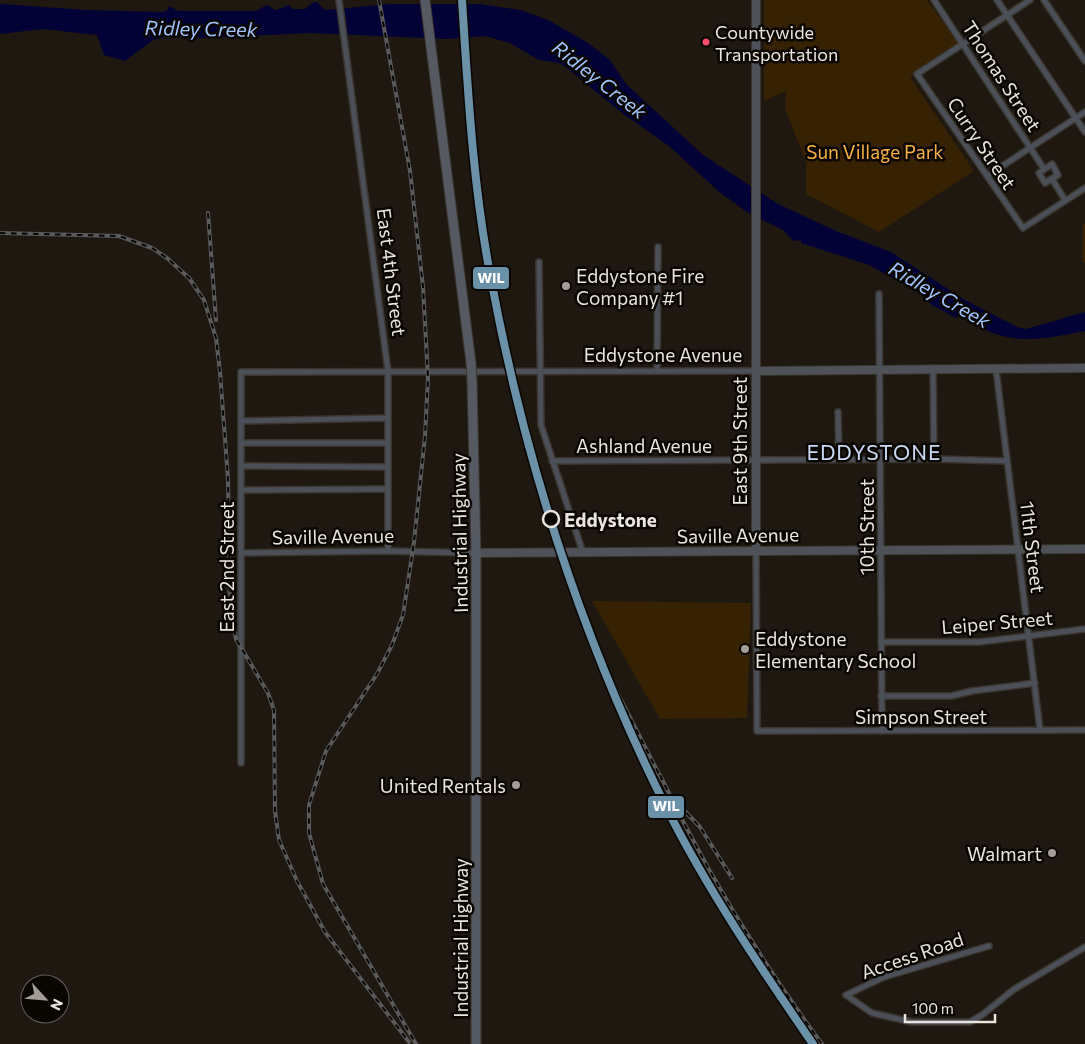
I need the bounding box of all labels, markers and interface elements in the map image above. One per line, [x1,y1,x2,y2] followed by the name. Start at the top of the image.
[144,15,259,41] water label: Ridley Creek
[958,17,1046,136] street label: Thomas Street
[715,21,838,65] place label: Countywide Transportation
[548,35,653,124] water label: Ridley Creek
[701,37,711,47] marker: Countywide Transportation
[943,93,1021,194] street label: Curry Street
[806,140,944,163] park label: Sun Village Park
[373,207,411,337] street label: East 4th Street
[885,255,996,333] water label: Ridley Creek
[576,264,704,309] place label: Eddystone Fire Company #1
[472,266,510,290] line badge: WIL
[477,269,505,286] text: WIL
[560,280,572,292] marker: Eddystone Fire Company #1
[584,343,742,366] street label: Eddystone Avenue
[728,376,751,505] street label: East 9th Street
[576,434,712,457] street label: Ashland Avenue
[806,439,942,464] district label: EDDYSTONE
[446,453,472,613] street label: Industrial Highway
[855,479,878,575] street label: 10th Street
[1016,500,1050,594] street label: 11th Street
[215,501,238,632] street label: East 2nd Street
[564,508,657,531] place label: Eddystone
[542,510,560,528] marker: Eddystone
[677,522,799,548] street label: Saville Avenue
[272,523,394,549] street label: Saville Avenue
[940,606,1054,638] street label: Leiper Street
[755,627,916,672] place label: Eddystone Elementary School
[739,643,751,655] marker: Eddystone Elementary School
[855,705,987,728] street label: Simpson Street
[380,774,506,797] place label: United Rentals
[510,779,522,791] marker: United Rentals
[647,795,685,819] line badge: WIL
[652,797,680,814] text: WIL
[967,842,1042,865] place label: Walmart
[1046,847,1058,859] marker: Walmart
[449,858,472,1018] street label: Industrial Highway
[858,927,966,983] street label: Access Road
[20,974,70,1024] north arrow
[905,992,995,1024] scale bar
[47,996,67,1013] text: N
[912,999,954,1017] text: 100 m

